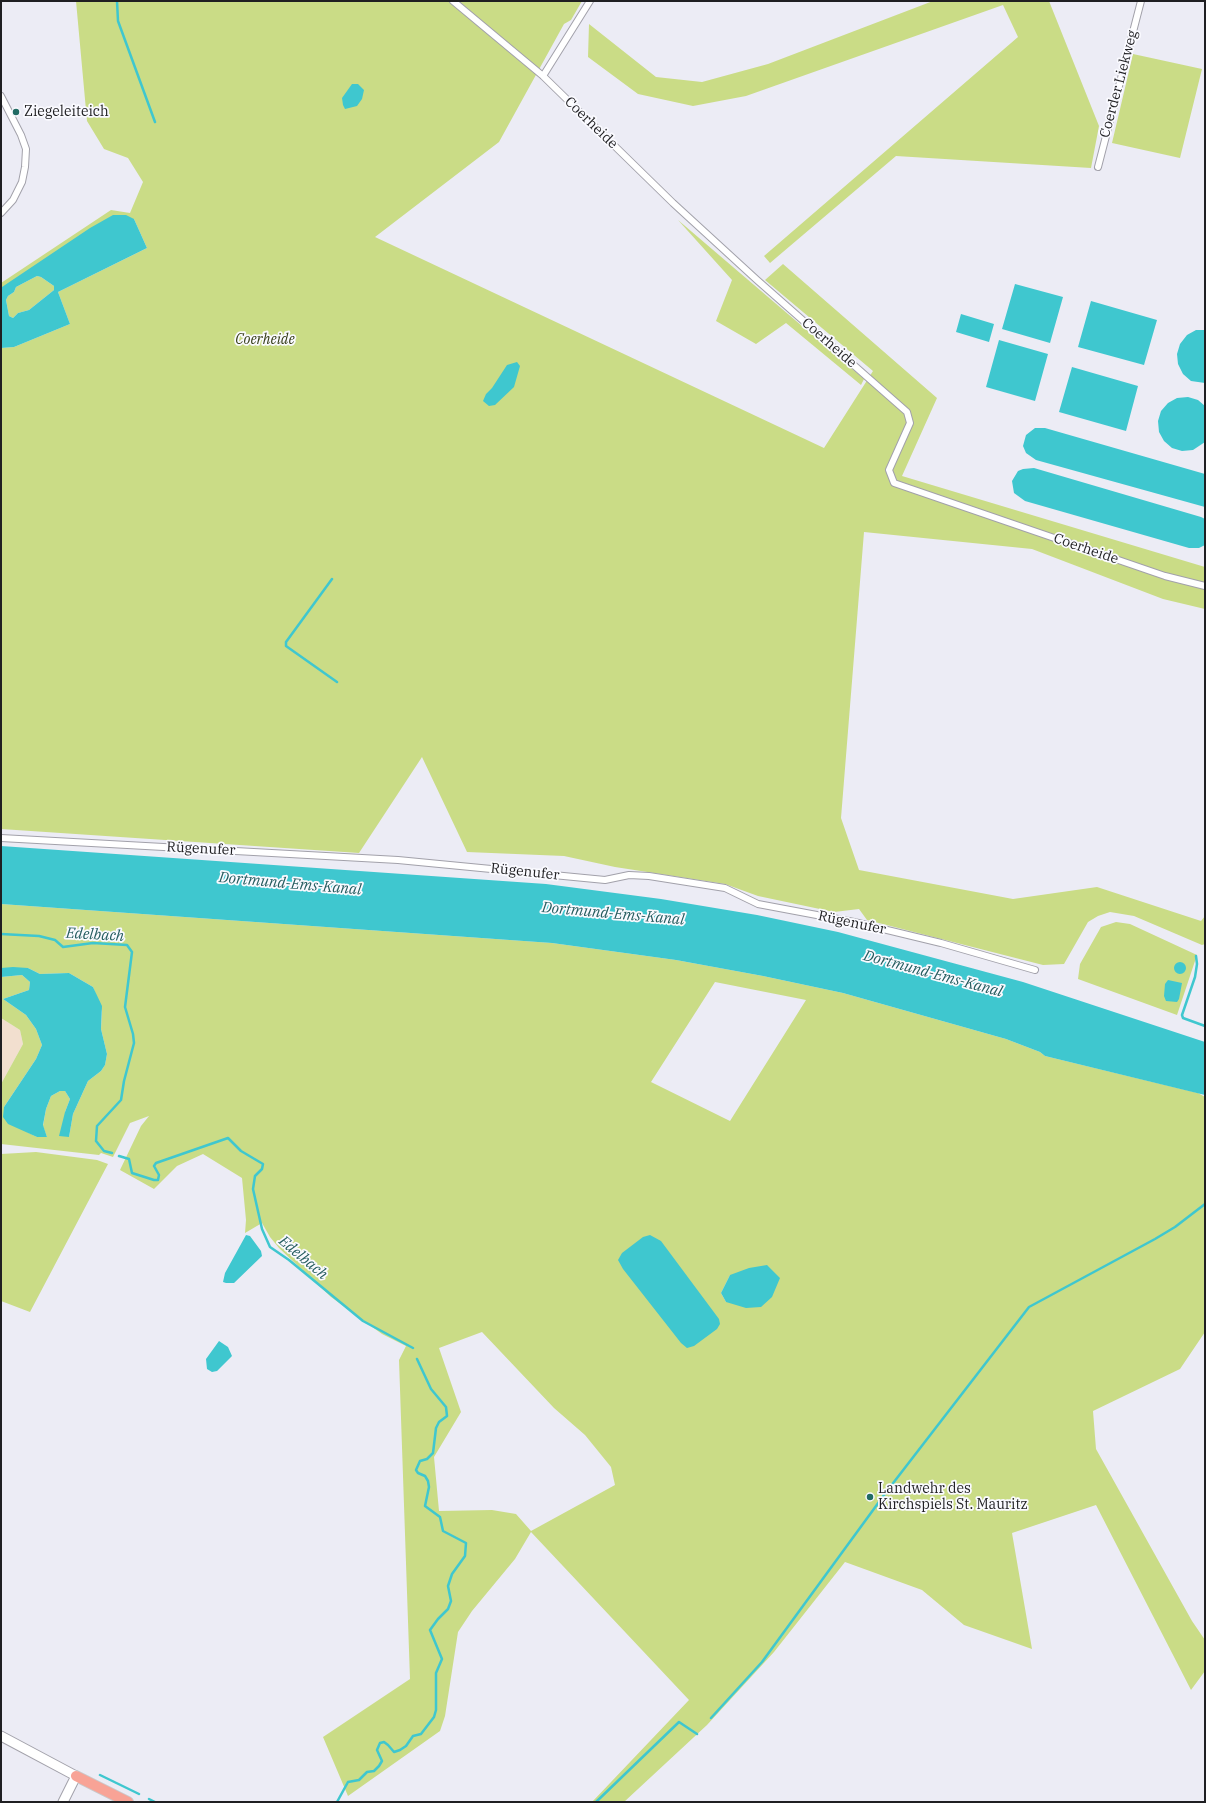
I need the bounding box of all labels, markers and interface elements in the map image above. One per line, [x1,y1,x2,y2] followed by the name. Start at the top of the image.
[1097,28,1141,140] street label: Coerder Liekweg
[561,94,621,152] street label: Coerheide
[24,104,109,120] place label: Ziegeleiteich
[11,107,21,117] marker: Ziegeleiteich
[798,315,860,371] street label: Coerheide
[235,332,295,348] park label: Coerheide
[1051,530,1121,568] street label: Coerheide
[166,839,236,859] street label: Rügenufer
[490,860,560,884] street label: Rügenufer
[218,869,362,899] water label: Dortmund-Ems-Kanal
[541,899,685,929] water label: Dortmund-Ems-Kanal
[816,908,888,938] street label: Rügenufer
[65,924,125,946] water label: Edelbach
[862,947,1004,1001] water label: Dortmund-Ems-Kanal
[275,1232,331,1284] water label: Edelbach
[878,1481,1028,1514] place label: Landwehr des Kirchspiels St. Mauritz
[865,1492,875,1502] marker: Landwehr des Kirchspiels St. Mauritz

